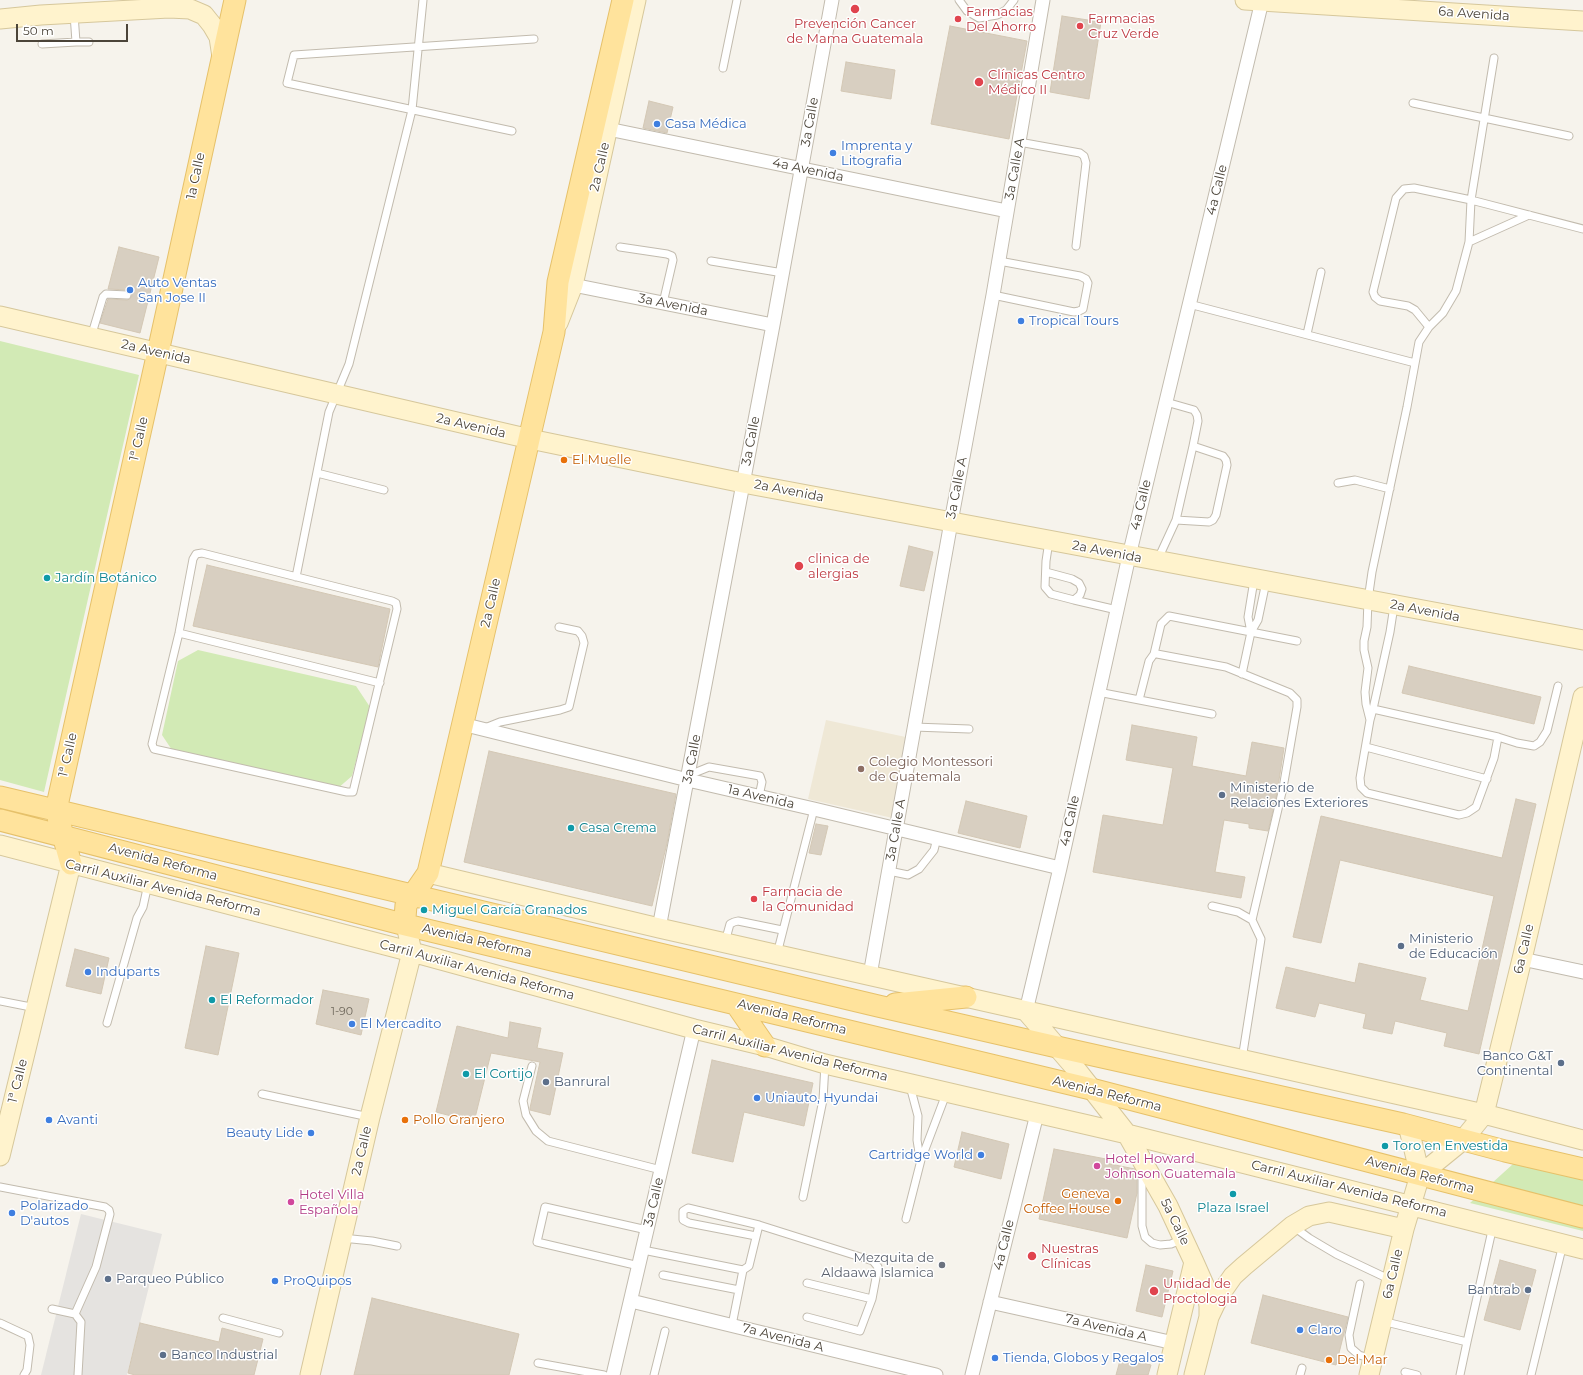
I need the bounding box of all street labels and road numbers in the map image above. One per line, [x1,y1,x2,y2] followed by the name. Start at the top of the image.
[1438,4,1510,24] street label: 6a Avenida
[798,96,822,148] street label: 3a Calle
[1002,137,1028,201] street label: 3a Calle A
[587,141,613,193] street label: 2a Calle
[183,151,209,201] street label: 1a Calle
[771,155,845,185] street label: 4a Avenida
[1203,163,1231,217] street label: 4a Calle
[637,291,709,319] street label: 3a Avenida
[120,336,192,368] street label: 2a Avenida
[435,410,507,442] street label: 2a Avenida
[126,415,152,463] street label: 1ª Calle
[739,415,763,467] street label: 3a Calle
[943,456,971,520] street label: 3a Calle A
[753,477,825,505] street label: 2a Avenida
[1127,478,1155,532] street label: 4a Calle
[1071,538,1143,566] street label: 2a Avenida
[478,577,504,629] street label: 2a Calle
[1389,597,1461,625] street label: 2a Avenida
[55,731,81,779] street label: 1ª Calle
[680,733,704,785] street label: 3a Calle
[726,782,796,812] street label: 1a Avenida
[1057,794,1083,848] street label: 4a Calle
[883,798,909,862] street label: 3a Calle A
[107,840,219,884] street label: Avenida Reforma
[64,856,262,920] street label: Carril Auxiliar Avenida Reforma
[421,921,533,961] street label: Avenida Reforma
[1511,923,1537,975] street label: 6a Calle
[378,936,576,1004] street label: Carril Auxiliar Avenida Reforma
[736,996,848,1038] street label: Avenida Reforma
[691,1021,889,1085] street label: Carril Auxiliar Avenida Reforma
[5,1057,31,1105] street label: 1ª Calle
[1051,1073,1163,1115] street label: Avenida Reforma
[349,1125,375,1177] street label: 2a Calle
[1364,1153,1476,1197] street label: Avenida Reforma
[1250,1157,1448,1221] street label: Carril Auxiliar Avenida Reforma
[641,1176,667,1228] street label: 3a Calle
[1157,1196,1193,1248] street label: 5a Calle
[990,1218,1018,1272] street label: 4a Calle
[1380,1248,1406,1300] street label: 6a Calle
[1064,1311,1148,1345] street label: 7a Avenida A
[741,1320,825,1356] street label: 7a Avenida A

